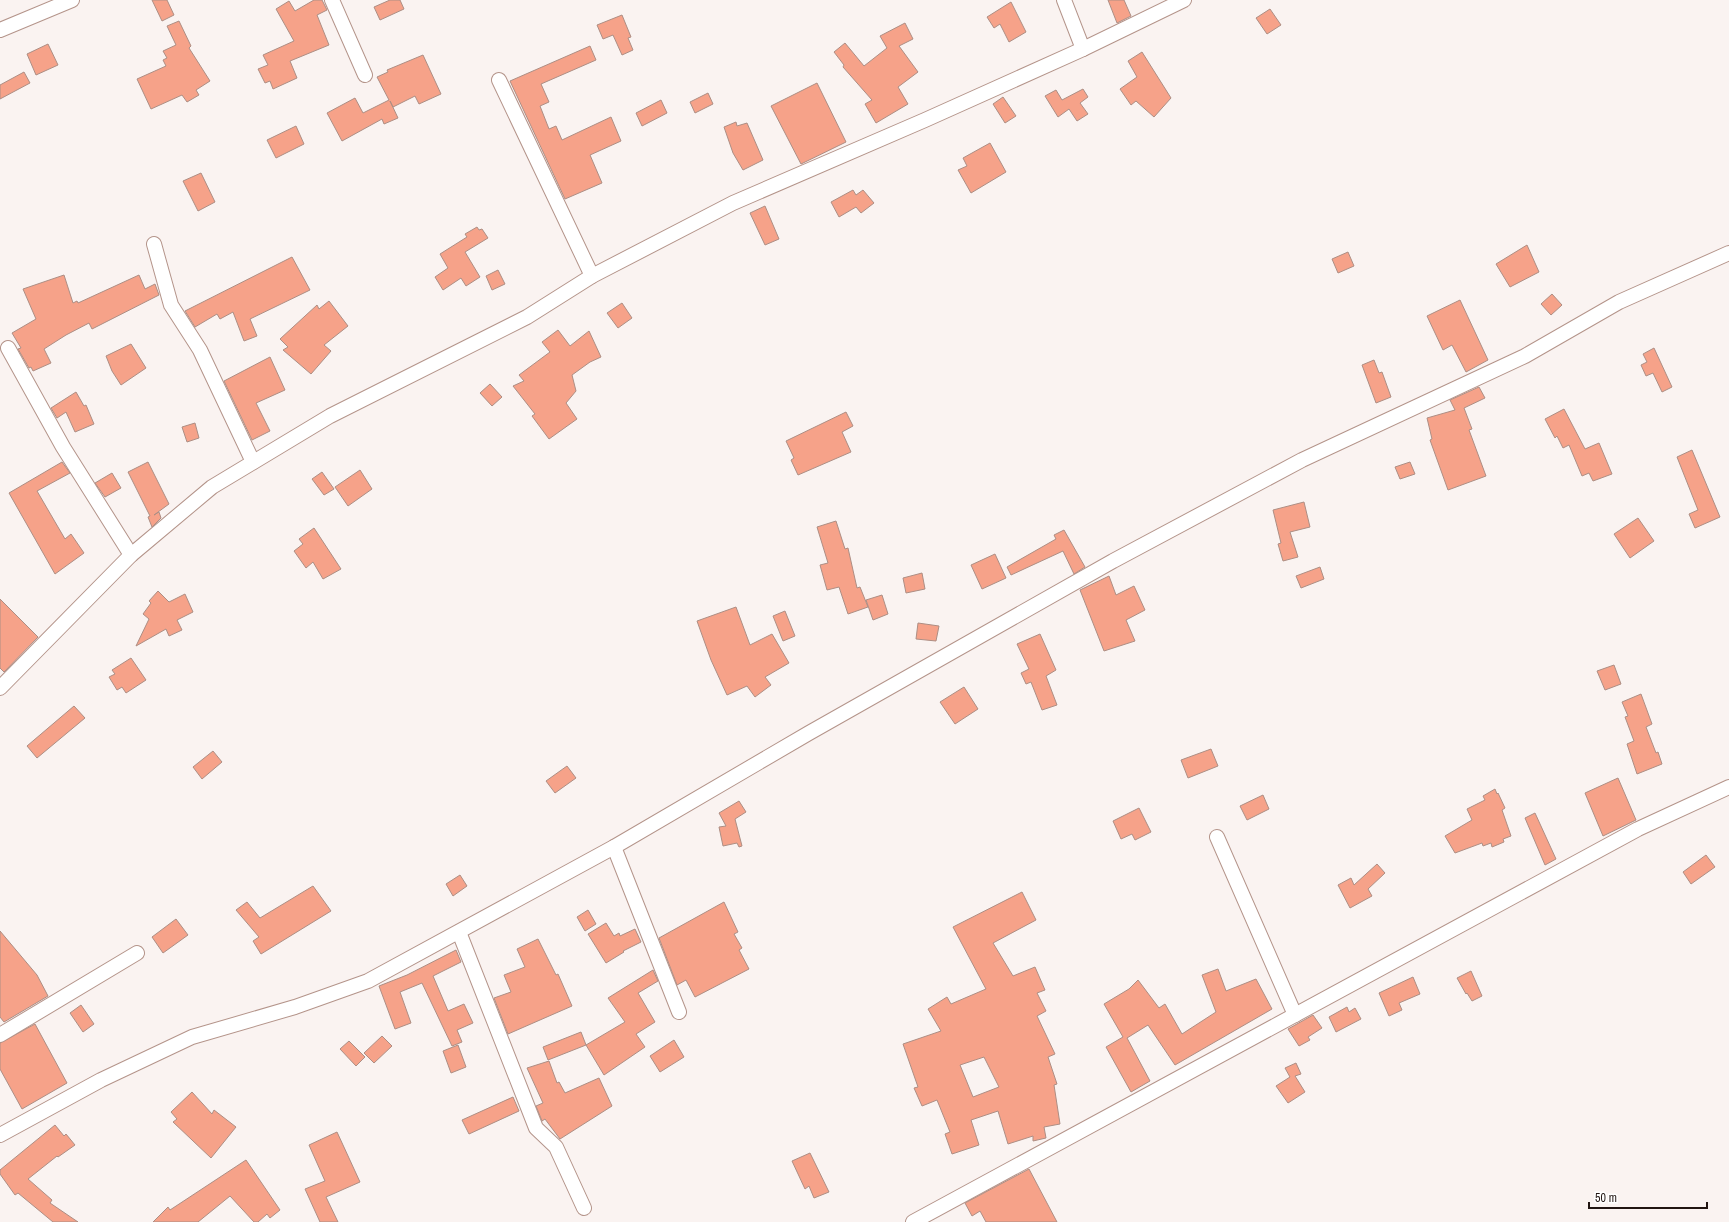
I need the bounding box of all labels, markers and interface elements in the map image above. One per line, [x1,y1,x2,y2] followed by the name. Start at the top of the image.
[1589,1184,1707,1210] scale bar
[1595,1190,1617,1206] text: 50 m

